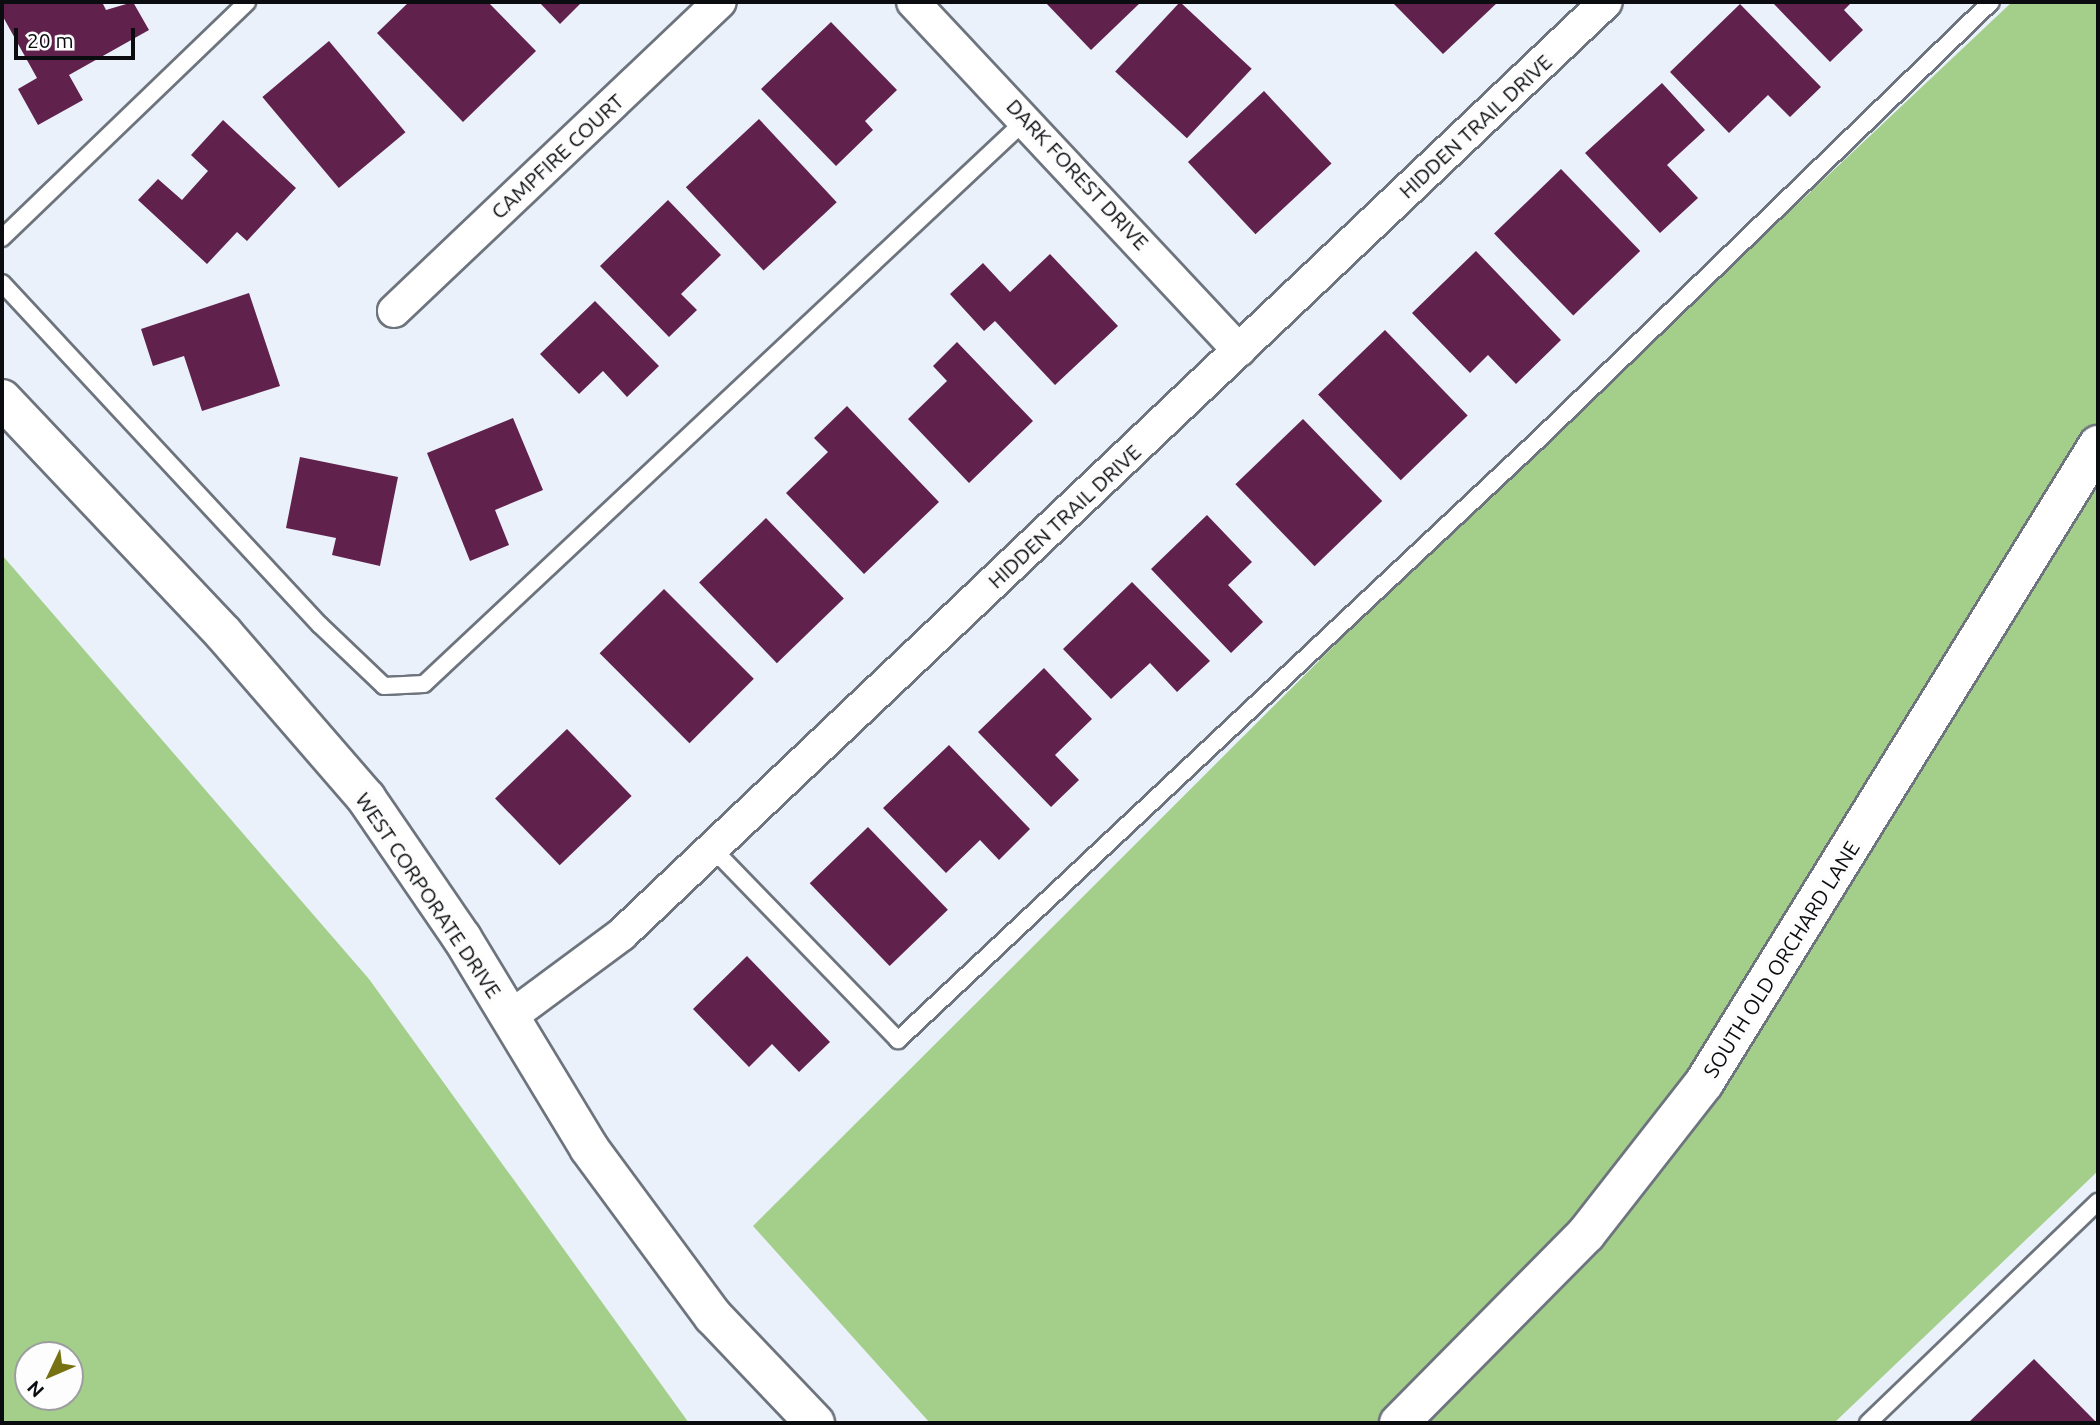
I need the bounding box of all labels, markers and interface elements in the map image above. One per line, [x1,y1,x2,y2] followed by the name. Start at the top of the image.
[18,14,138,58] scale bar
[27,28,74,52] text: 20 m
[1393,49,1557,203] street label: HIDDEN TRAIL DRIVE
[486,88,628,224] street label: CAMPFIRE COURT
[1002,93,1154,255] street label: DARK FOREST DRIVE
[982,439,1146,593] street label: HIDDEN TRAIL DRIVE
[351,787,507,1003] street label: WEST CORPORATE DRIVE
[1698,836,1864,1082] street label: SOUTH OLD ORCHARD LANE
[14,1341,84,1411] north arrow
[22,1376,48,1402] text: N

